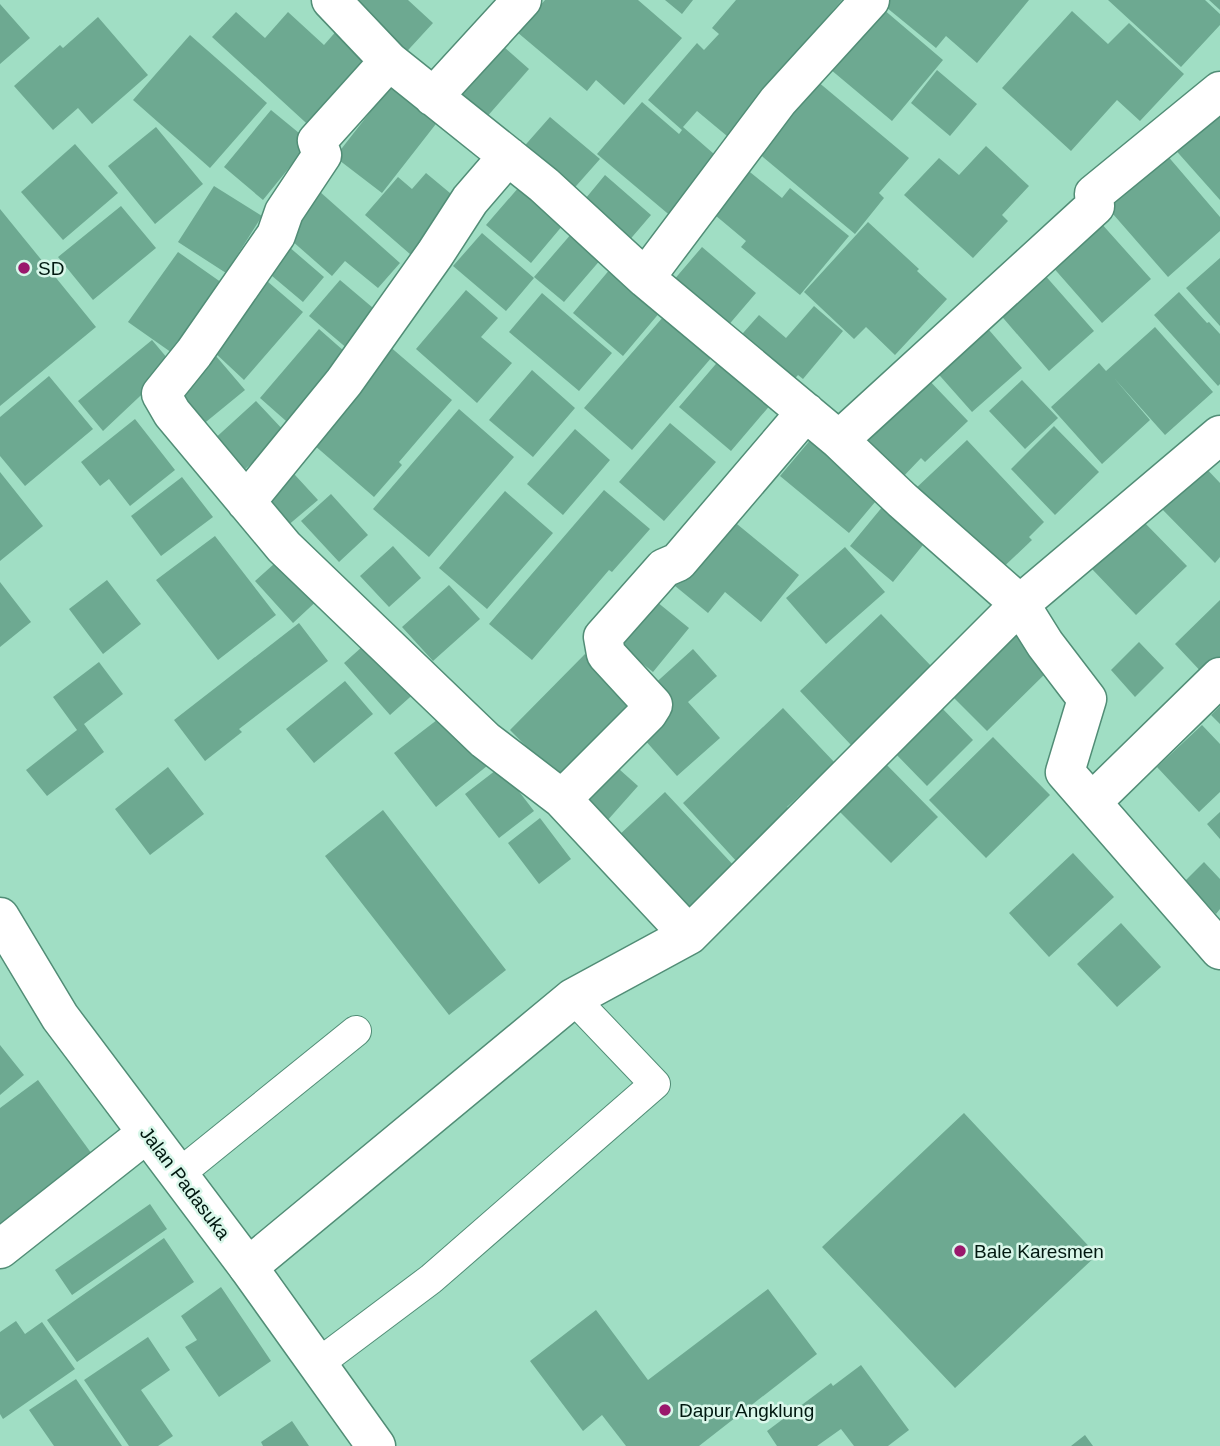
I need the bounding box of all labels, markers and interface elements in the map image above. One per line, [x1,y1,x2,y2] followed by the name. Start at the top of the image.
[38,258,64,279] place label: SD
[16,260,32,276] marker: SD
[136,1123,234,1244] street label: Jalan Padasuka
[974,1241,1104,1262] place label: Bale Karesmen
[952,1243,968,1259] marker: Bale Karesmen
[679,1400,814,1421] place label: Dapur Angklung
[657,1402,673,1418] marker: Dapur Angklung

